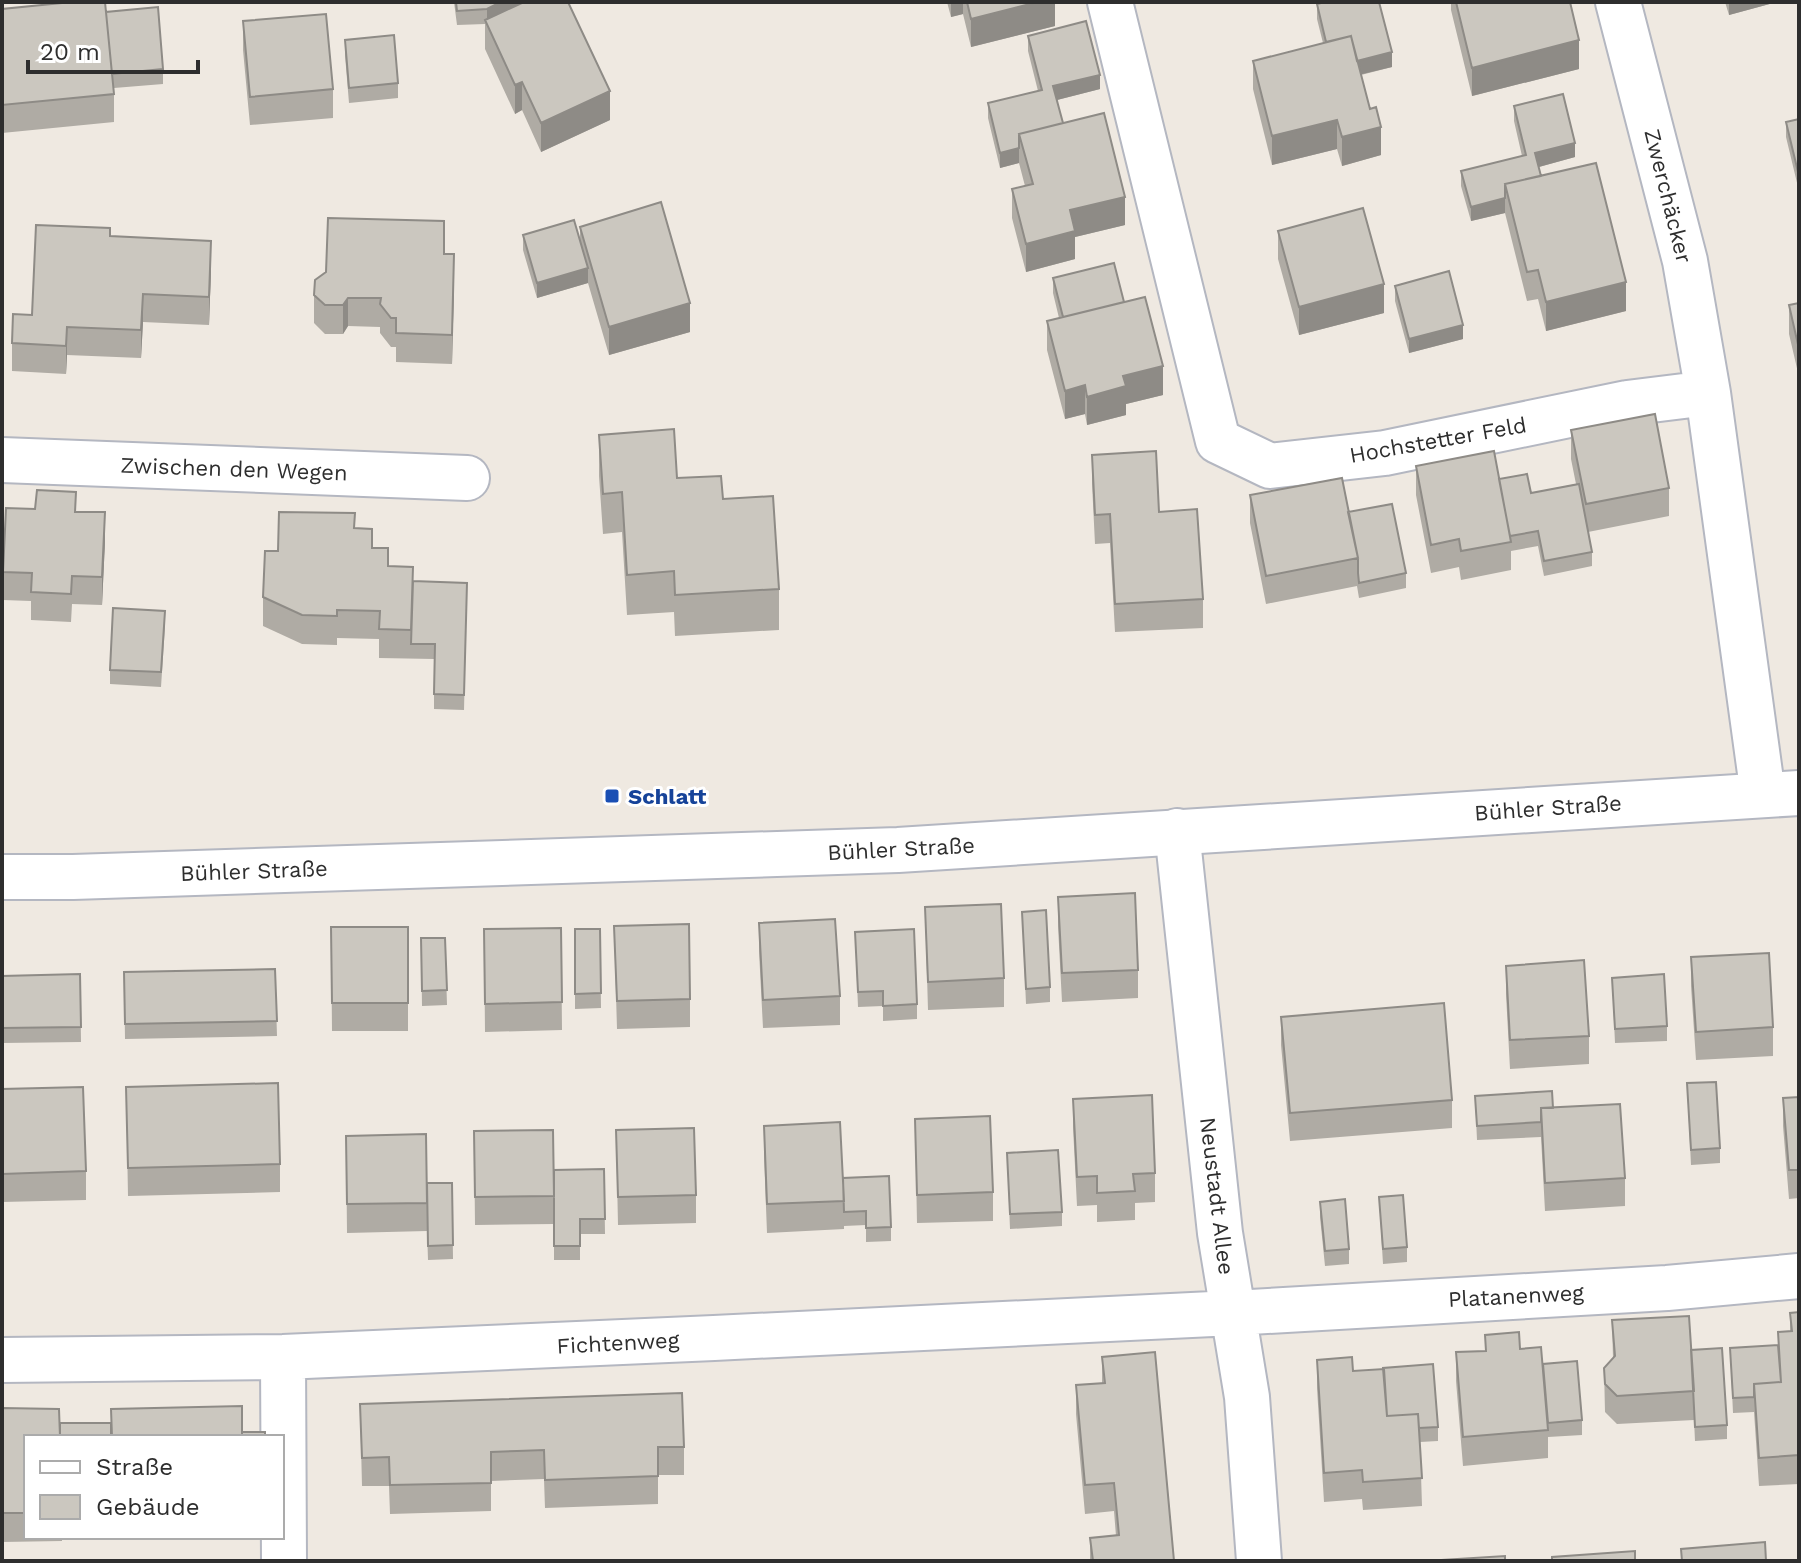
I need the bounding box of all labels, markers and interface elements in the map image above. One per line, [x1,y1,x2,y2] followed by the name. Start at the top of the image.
[28,24,198,74] scale bar
[40,38,100,66] text: 20 m
[1639,126,1697,266] street label: Zwerchäcker
[1347,412,1529,468] street label: Hochstetter Feld
[120,453,348,485] street label: Zwischen den Wegen
[628,784,707,809] place label: Schlatt
[603,787,621,805] marker: Schlatt
[1473,790,1623,826] street label: Bühler Straße
[827,833,975,865] street label: Bühler Straße
[180,856,328,886] street label: Bühler Straße
[1195,1116,1239,1276] street label: Neustadt Allee
[1447,1280,1585,1312] street label: Platanenweg
[556,1327,680,1359] street label: Fichtenweg
[24,1435,284,1539] legend
[96,1453,173,1481] text: Straße
[96,1493,200,1521] text: Gebäude

